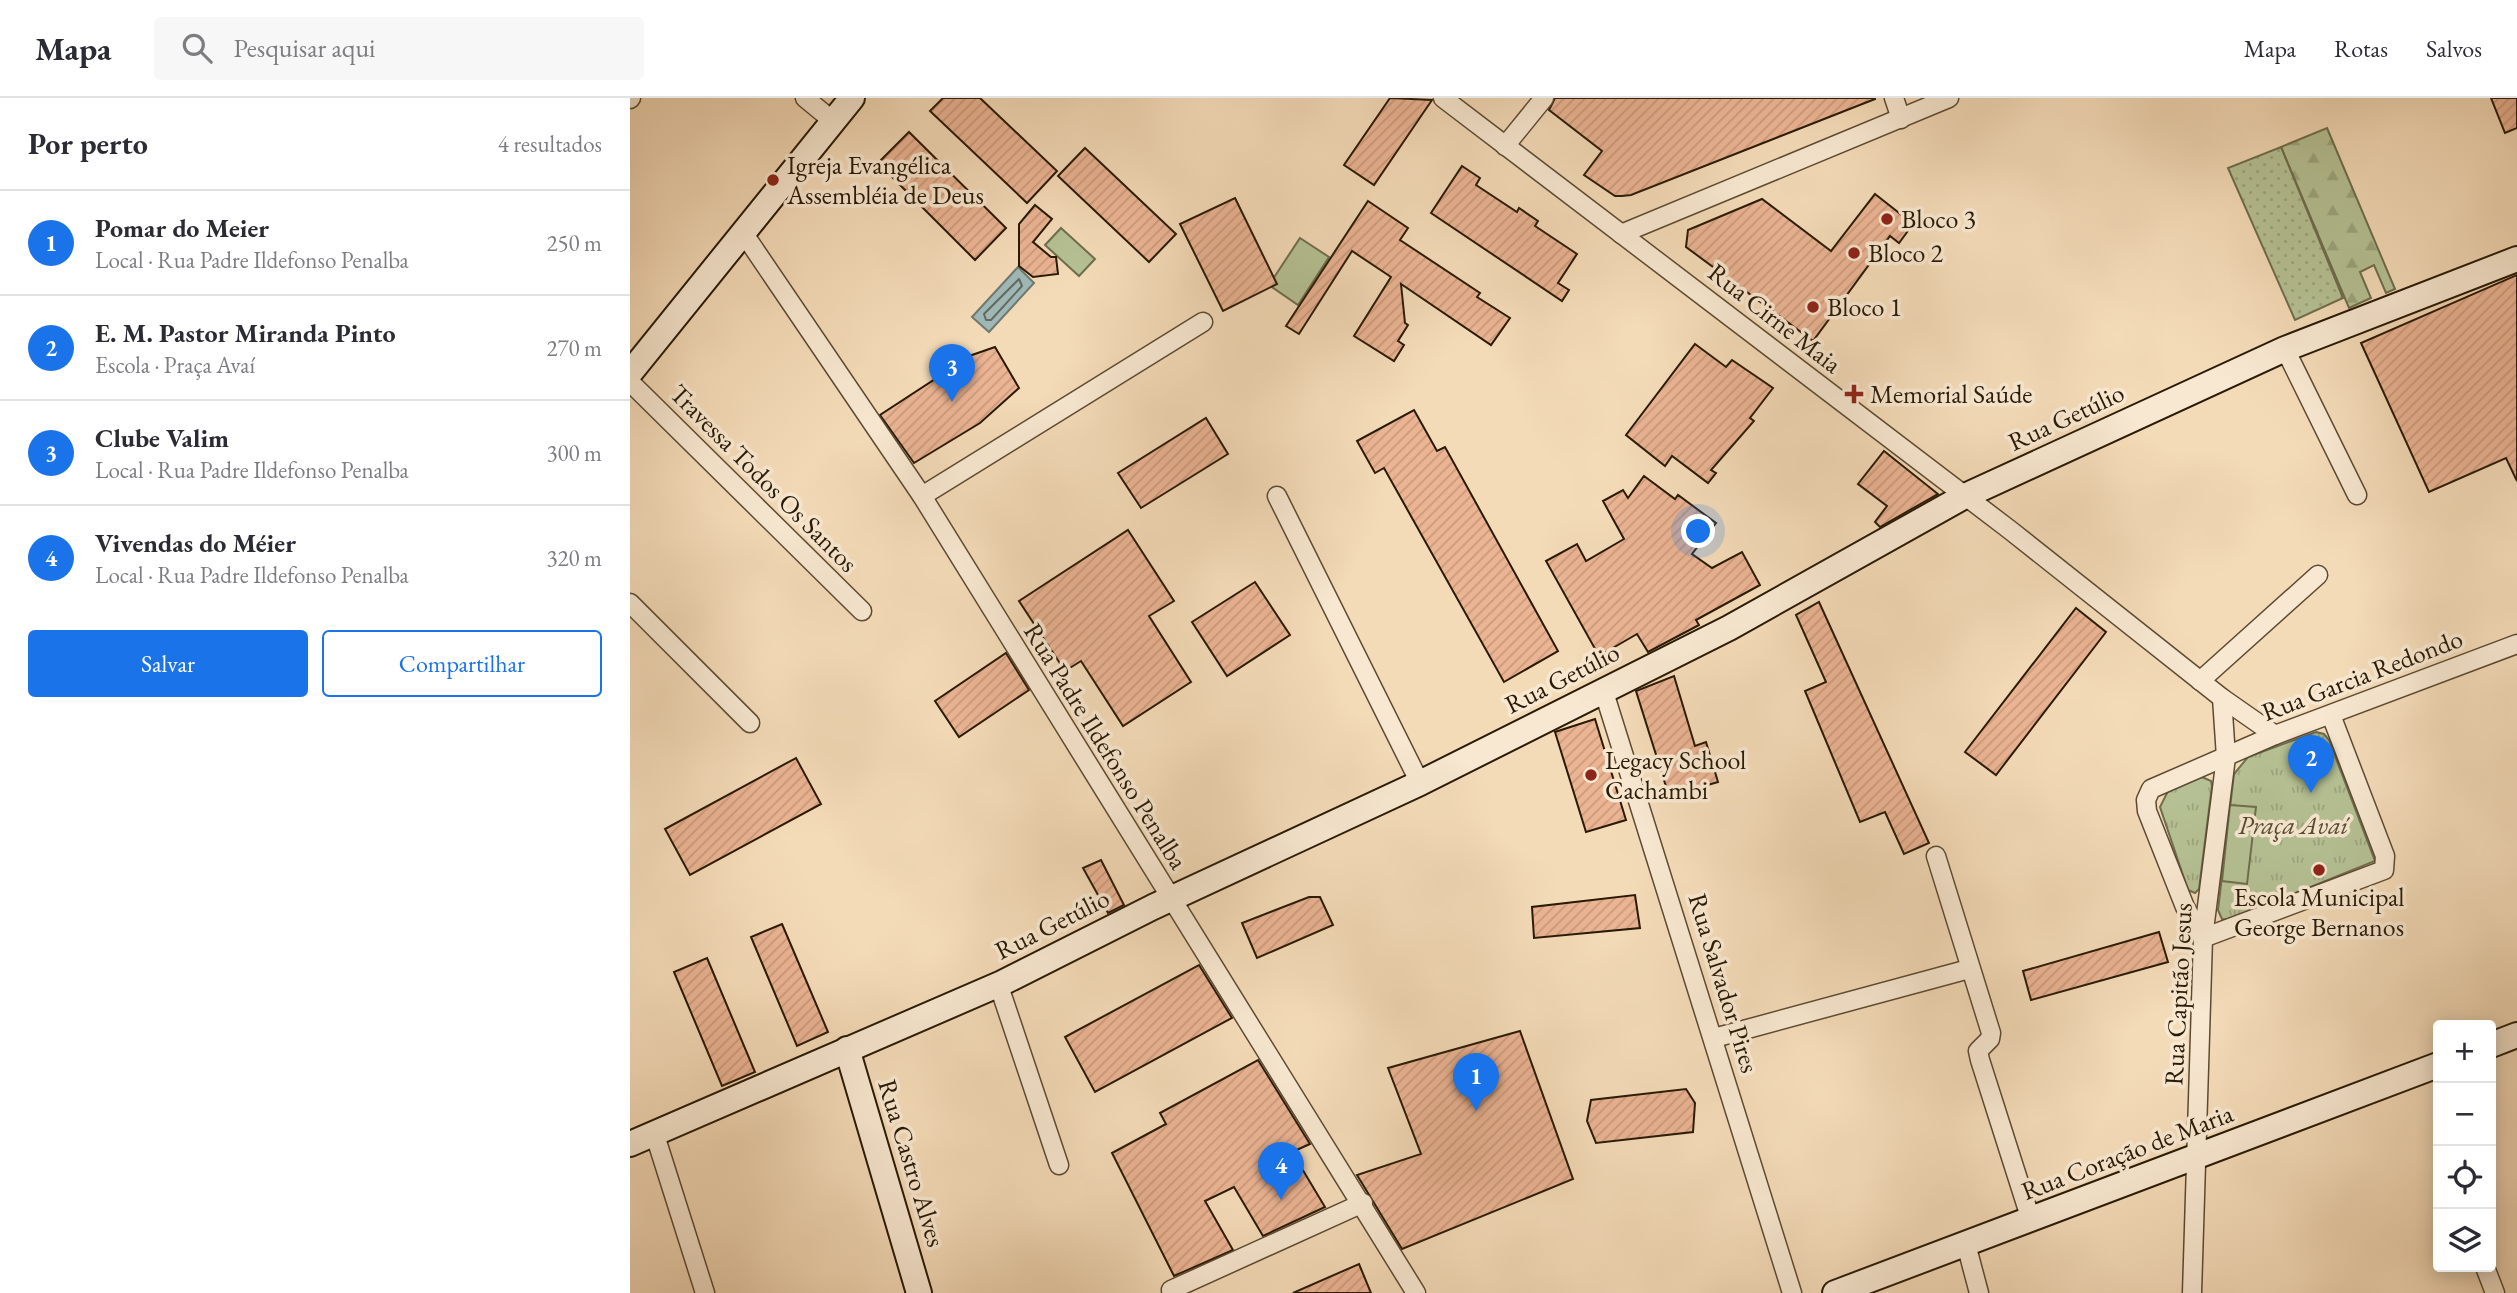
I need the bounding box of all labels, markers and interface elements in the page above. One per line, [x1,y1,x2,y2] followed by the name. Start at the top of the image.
[154,17,644,80] search box
[35,27,112,70] text: Mapa
[178,29,216,67] icon: search
[234,31,376,65] text: Pesquisar aqui
[2244,33,2296,64] text: Mapa
[2334,33,2388,64] text: Rotas
[2426,33,2482,64] text: Salvos
[28,124,148,163] text: Por perto
[498,129,602,159] text: 4 resultados
[786,148,984,212] place label: Igreja Evangélica Assembléia de Deus
[765,172,781,188] marker: Igreja Evangélica Assembléia de Deus
[1901,202,1976,236] place label: Bloco 3
[95,211,269,245] text: Pomar do Meier
[1879,211,1895,227] marker: Bloco 3
[45,228,57,258] text: 1
[546,228,602,258] text: 250 m
[1868,236,1944,270] place label: Bloco 2
[95,245,409,275] text: Local · Rua Padre Ildefonso Penalba
[1846,245,1862,261] marker: Bloco 2
[1701,255,1849,381] street label: Rua Cirne Maia
[1827,290,1902,324] place label: Bloco 1
[1805,299,1821,315] marker: Bloco 1
[95,316,395,350] text: E. M. Pastor Miranda Pinto
[45,333,57,363] text: 2
[546,333,602,363] text: 270 m
[929,344,975,402] pin: 3
[95,350,255,380] text: Escola · Praça Avaí
[2003,375,2129,459] street label: Rua Getúlio
[663,377,865,579] street label: Travessa Todos Os Santos
[1870,377,2032,411] place label: Memorial Saúde
[1844,384,1864,404] marker: Memorial Saúde
[95,421,229,455] text: Clube Valim
[45,438,57,468] text: 3
[546,438,602,468] text: 300 m
[95,455,409,485] text: Local · Rua Padre Ildefonso Penalba
[1681,514,1715,548] your location
[95,526,296,560] text: Vivendas do Méier
[45,543,57,573] text: 4
[546,543,602,573] text: 320 m
[95,560,409,590] text: Local · Rua Padre Ildefonso Penalba
[1016,616,1196,876] street label: Rua Padre Ildefonso Penalba
[2257,621,2467,729] street label: Rua Garcia Redondo
[28,630,308,697] button: Salvar
[322,630,602,697] button: Compartilhar
[1499,635,1625,721] street label: Rua Getúlio
[2288,735,2334,793] pin: 2
[1605,743,1746,807] place label: Legacy School Cachambi
[1583,767,1599,783] marker: Legacy School Cachambi
[2238,808,2350,842] park label: Praça Avaí
[2311,862,2327,878] marker: Escola Municipal George Bernanos
[2233,880,2405,944] place label: Escola Municipal George Bernanos
[989,881,1115,967] street label: Rua Getúlio
[1681,889,1767,1077] street label: Rua Salvador Pires
[2156,902,2200,1086] street label: Rua Capitão Jesus
[2433,1020,2496,1272] map controls
[2433,1020,2496,1083] button: +
[1453,1053,1499,1111] pin: 1
[870,1075,954,1251] street label: Rua Castro Alves
[2433,1083,2496,1146] button: −
[2016,1096,2238,1208] street label: Rua Coração de Maria
[1258,1142,1304,1200] pin: 4
[2433,1146,2496,1209] button: locate
[2433,1209,2496,1272] button: layers

